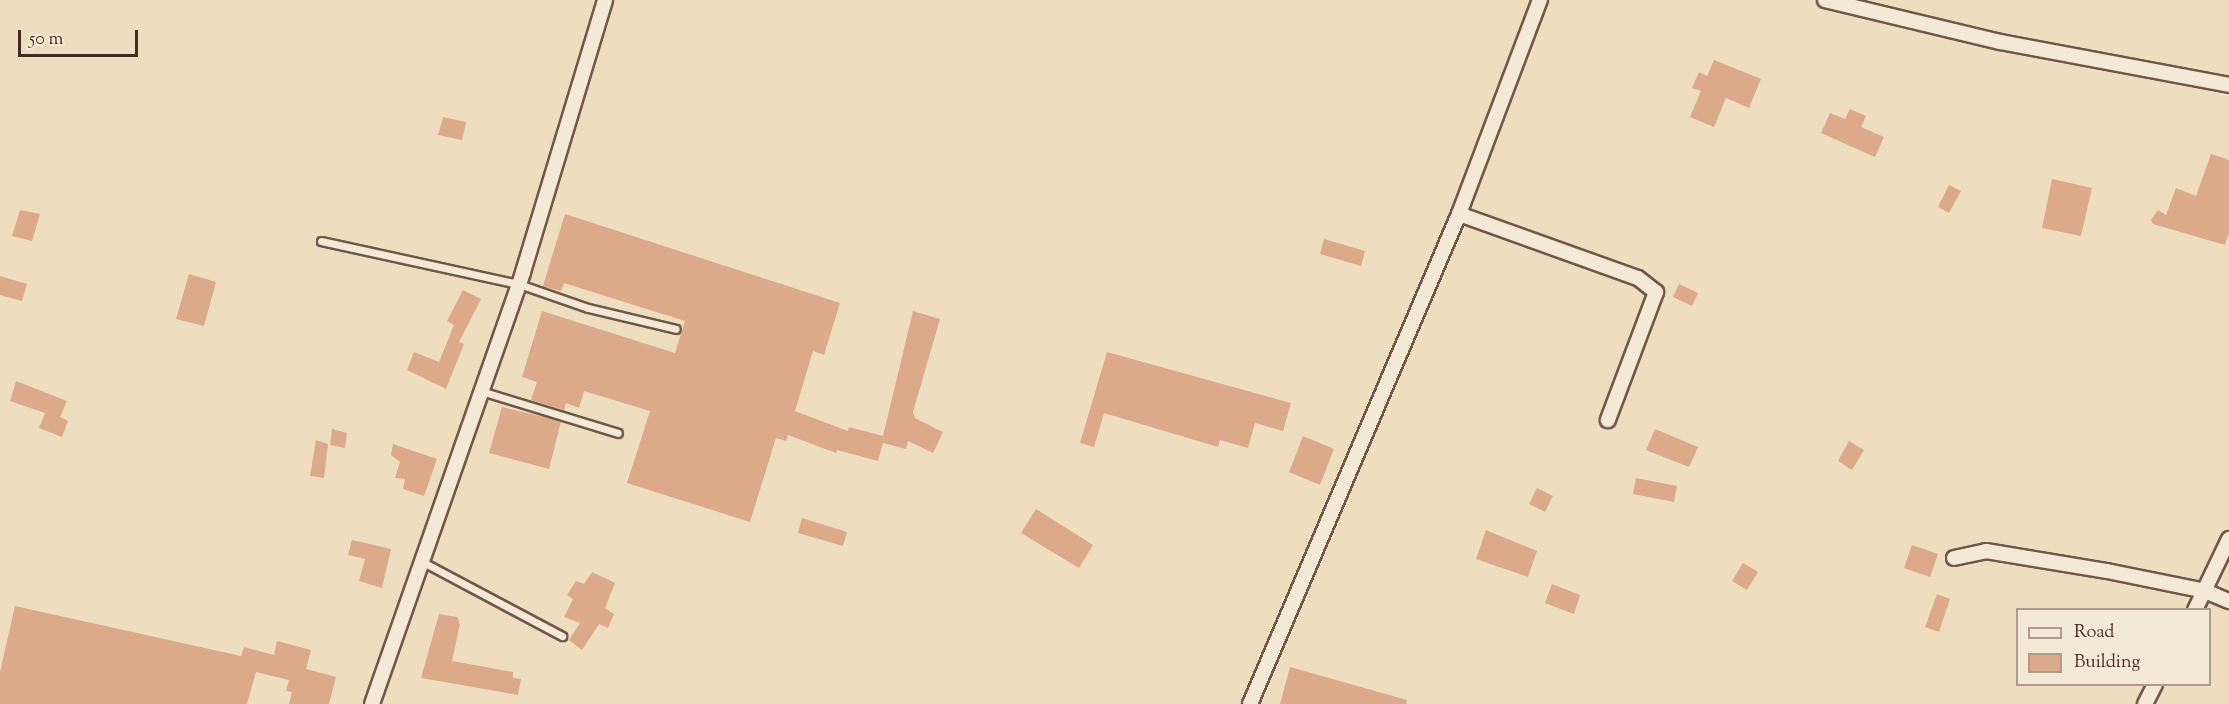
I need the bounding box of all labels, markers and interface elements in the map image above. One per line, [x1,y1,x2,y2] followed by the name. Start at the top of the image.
[21,18,141,56] scale bar
[29,27,63,53] text: 50 m
[2016,608,2211,686] legend
[2074,620,2114,646] text: Road
[2074,650,2140,676] text: Building

